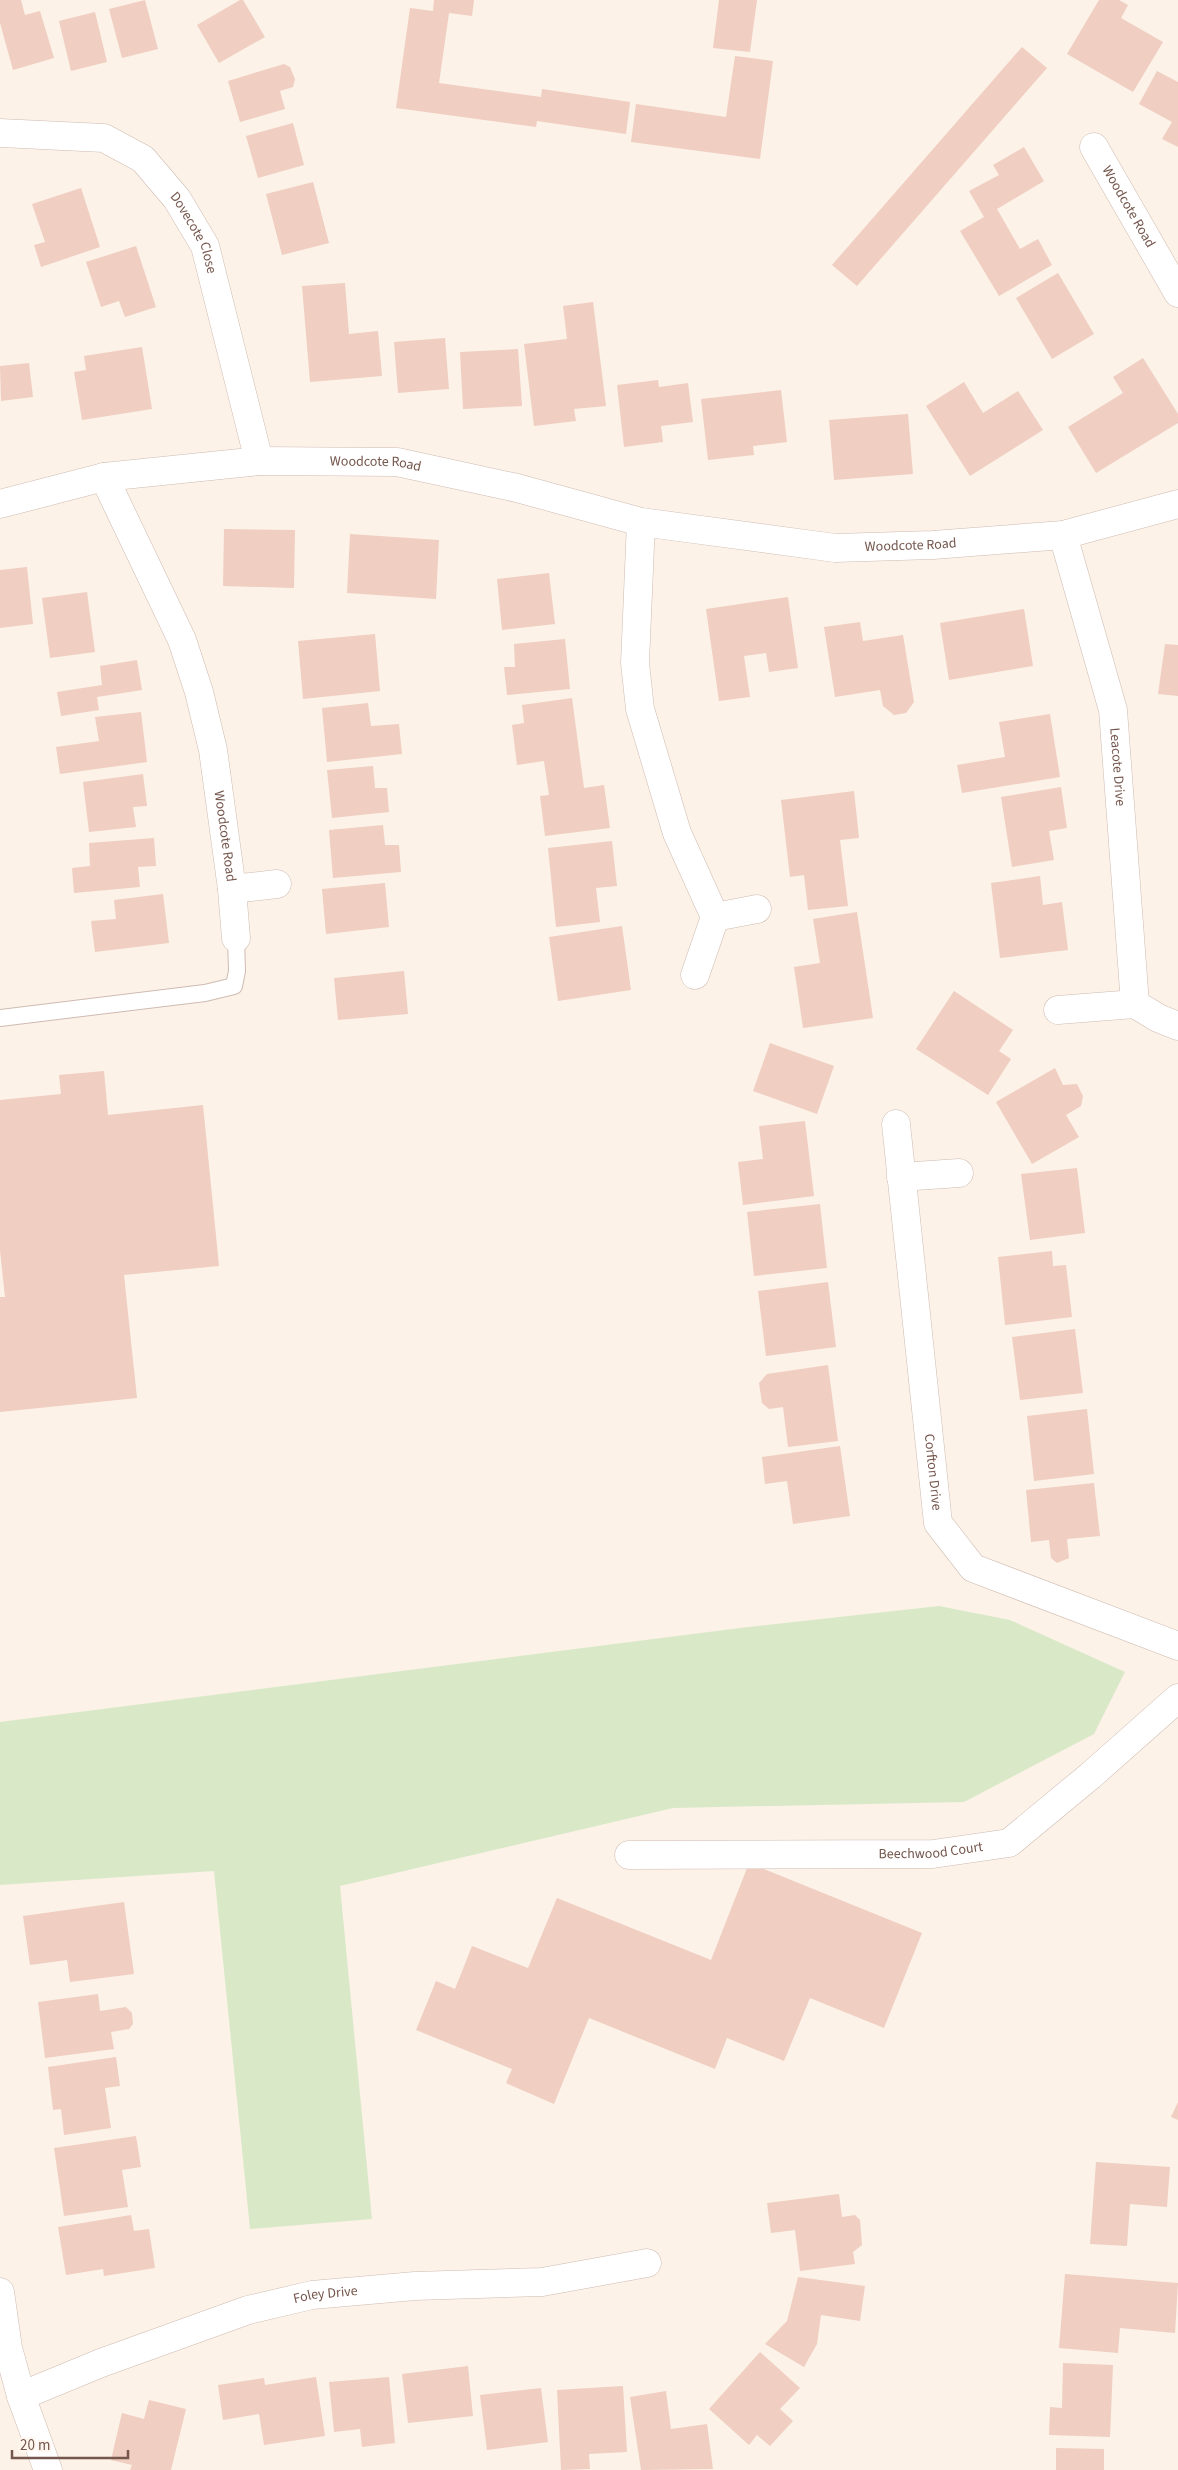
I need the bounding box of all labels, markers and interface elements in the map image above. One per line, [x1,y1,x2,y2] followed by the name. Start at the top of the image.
[1097,162,1160,252] street label: Woodcote Road
[165,188,222,276] street label: Dovecote Close
[330,452,423,477] street label: Woodcote Road
[864,533,957,557] street label: Woodcote Road
[1104,727,1130,807] street label: Leacote Drive
[209,789,241,883] street label: Woodcote Road
[919,1433,947,1511] street label: Corfton Drive
[879,1837,985,1864] street label: Beechwood Court
[291,2281,359,2309] street label: Foley Drive
[12,2428,129,2460] scale bar
[20,2435,50,2456] text: 20 m

